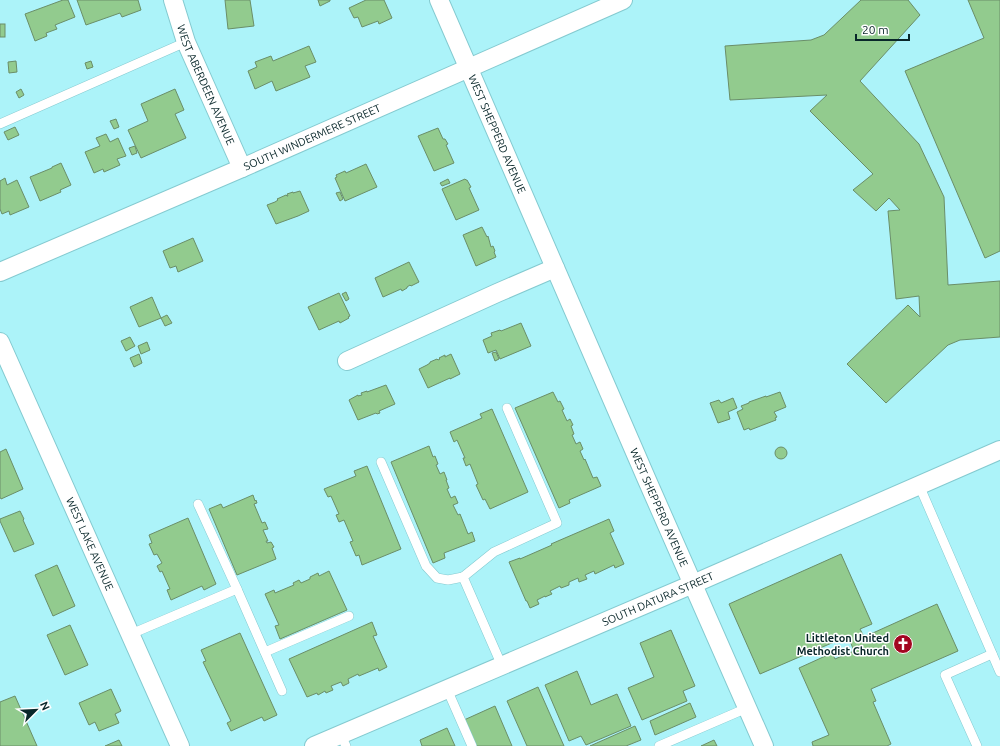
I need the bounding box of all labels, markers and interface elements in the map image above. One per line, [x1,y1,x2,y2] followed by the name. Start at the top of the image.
[856,16,909,42] scale bar
[175,23,237,147] street label: WEST ABERDEEN AVENUE
[862,23,889,36] text: 20 m
[466,73,528,195] street label: WEST SHEPPERD AVENUE
[242,102,382,173] street label: SOUTH WINDERMERE STREET
[628,446,690,568] street label: WEST SHEPPERD AVENUE
[64,496,116,592] street label: WEST LAKE AVENUE
[600,570,715,628] street label: SOUTH DATURA STREET
[797,632,889,657] place label: Littleton United Methodist Church
[892,633,914,655] church icon: Littleton United Methodist Church
[16,690,56,730] north arrow
[38,700,52,712] text: N

